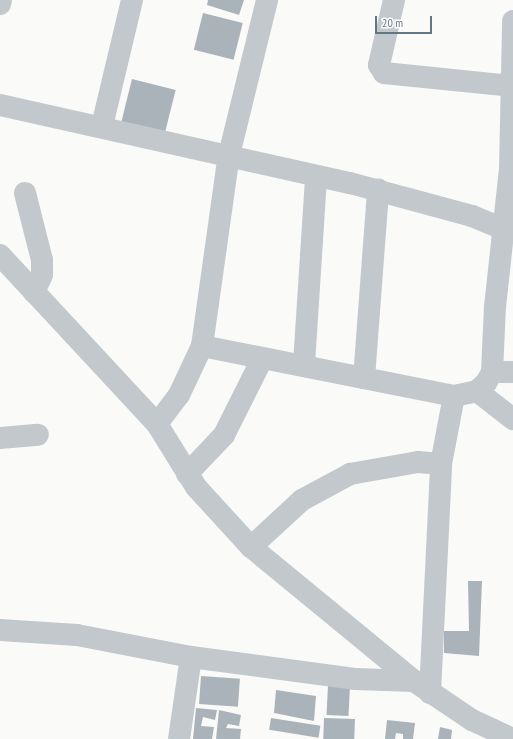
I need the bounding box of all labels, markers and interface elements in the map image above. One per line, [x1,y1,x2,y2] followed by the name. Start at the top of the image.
[377,8,434,34] scale bar
[382,15,403,30] text: 20 m

